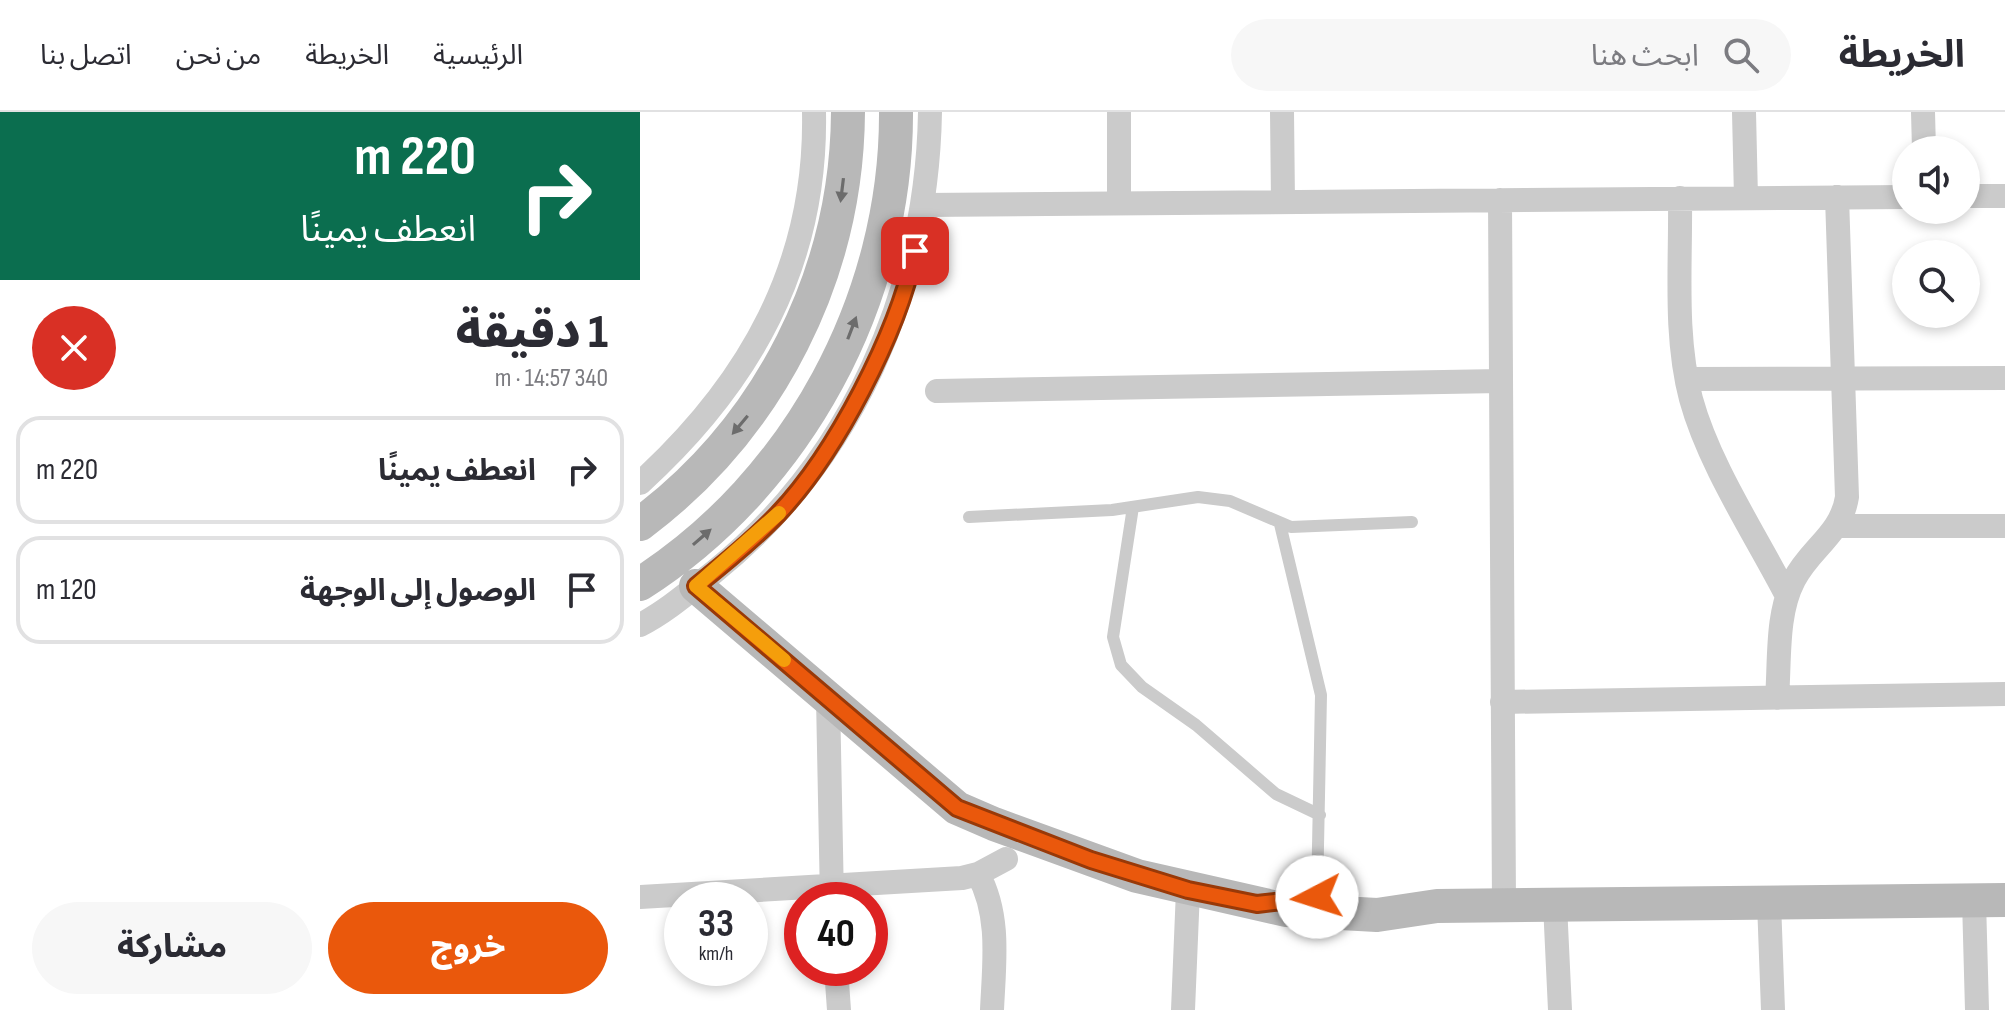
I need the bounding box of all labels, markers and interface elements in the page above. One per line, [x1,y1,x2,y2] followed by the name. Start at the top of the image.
[1231,19,1791,91] search box
[1719,33,1763,77] icon: search
[1839,33,1965,78] text: الخريطة
[1591,38,1699,74] text: ابحث هنا
[40,39,132,72] text: اتصل بنا
[176,39,261,72] text: من نحن
[305,39,389,72] text: الخريطة
[433,39,523,72] text: الرئيسية
[354,124,476,191] text: 220 m
[1892,136,1980,328] map controls
[1892,136,1980,224] button: sound
[504,144,608,248] icon: right
[836,178,849,203] one-way arrow
[300,209,476,252] text: انعطف يمينًا
[881,217,949,285] pin
[893,229,937,273] icon: arrive
[1892,240,1980,328] button: search
[456,304,608,361] text: 1 دقيقة
[32,306,116,390] button: close
[846,316,859,340] one-way arrow
[495,363,608,394] text: 340 m · 14:57
[732,415,749,435] one-way arrow
[560,448,604,492] icon: right
[36,452,98,488] text: 220 m
[378,453,536,489] text: انعطف يمينًا
[692,529,712,546] one-way arrow
[560,568,604,612] icon: arrive
[36,572,97,608] text: 120 m
[300,573,536,609] text: الوصول إلى الوجهة
[1275,855,1359,939] position arrow
[784,882,888,986] speed limit sign: 40
[698,900,734,948] text: 33
[32,902,312,994] button: مشاركة
[328,902,608,994] button: خروج
[699,942,733,966] text: km/h

